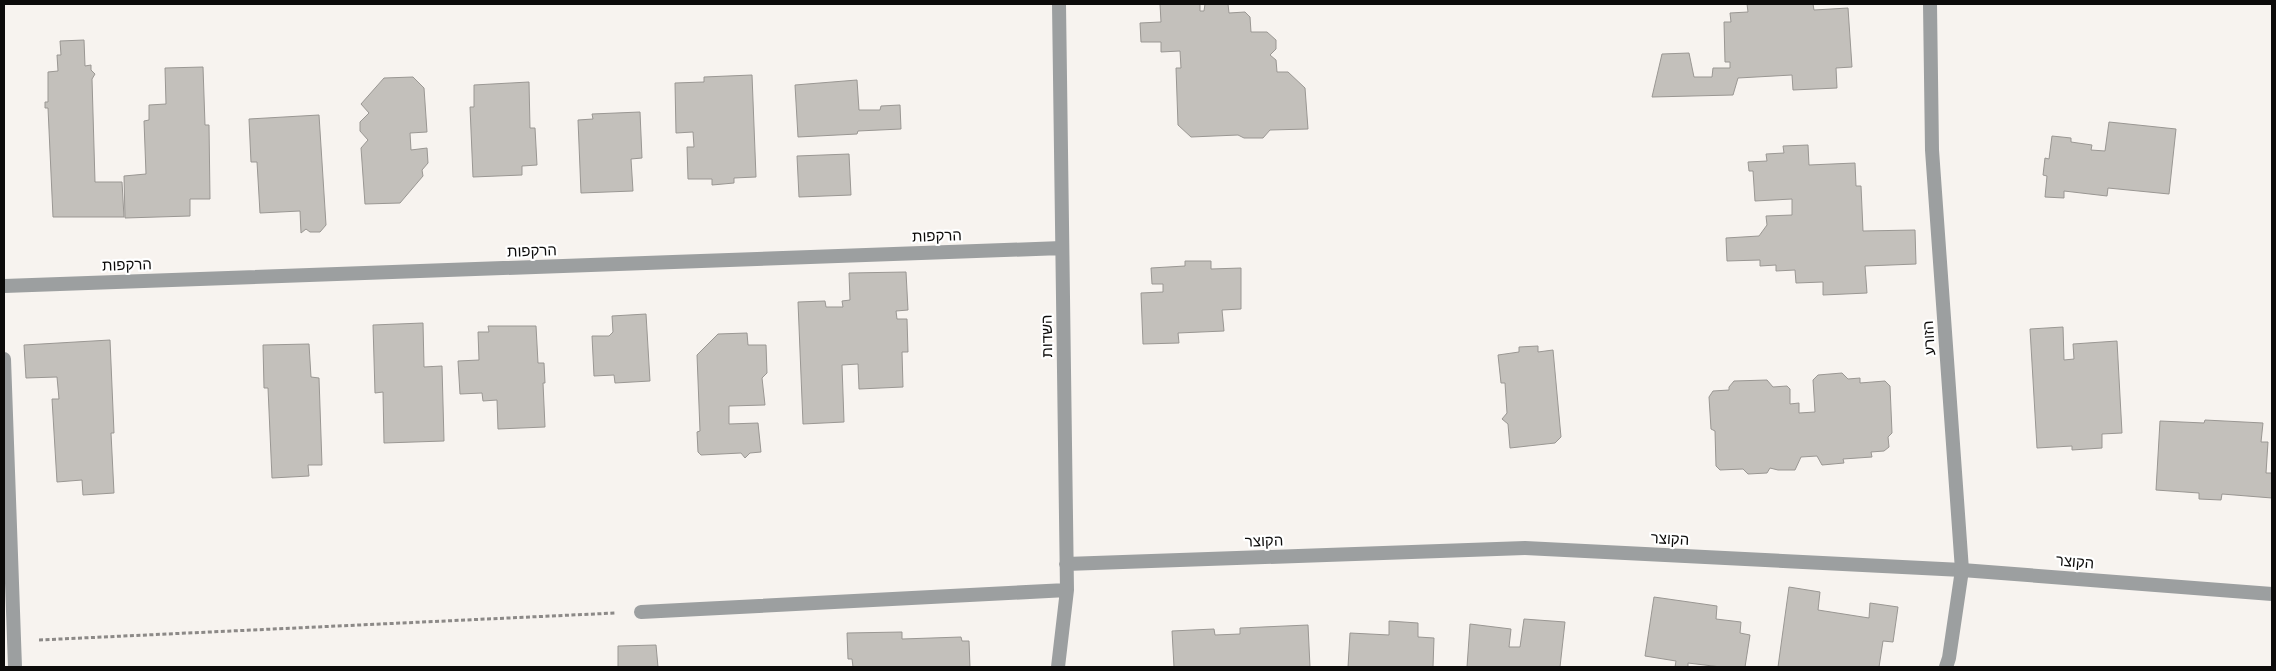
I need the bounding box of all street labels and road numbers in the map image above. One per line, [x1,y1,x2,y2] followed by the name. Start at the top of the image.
[912,226,962,245] street label: הרקפות
[507,241,557,260] street label: הרקפות
[102,255,152,274] street label: הרקפות
[1038,314,1055,358] street label: השדות
[1919,320,1938,356] street label: הזורע
[1650,529,1690,548] street label: הקוצר
[1244,531,1283,550] street label: הקוצר
[2055,551,2095,572] street label: הקוצר

